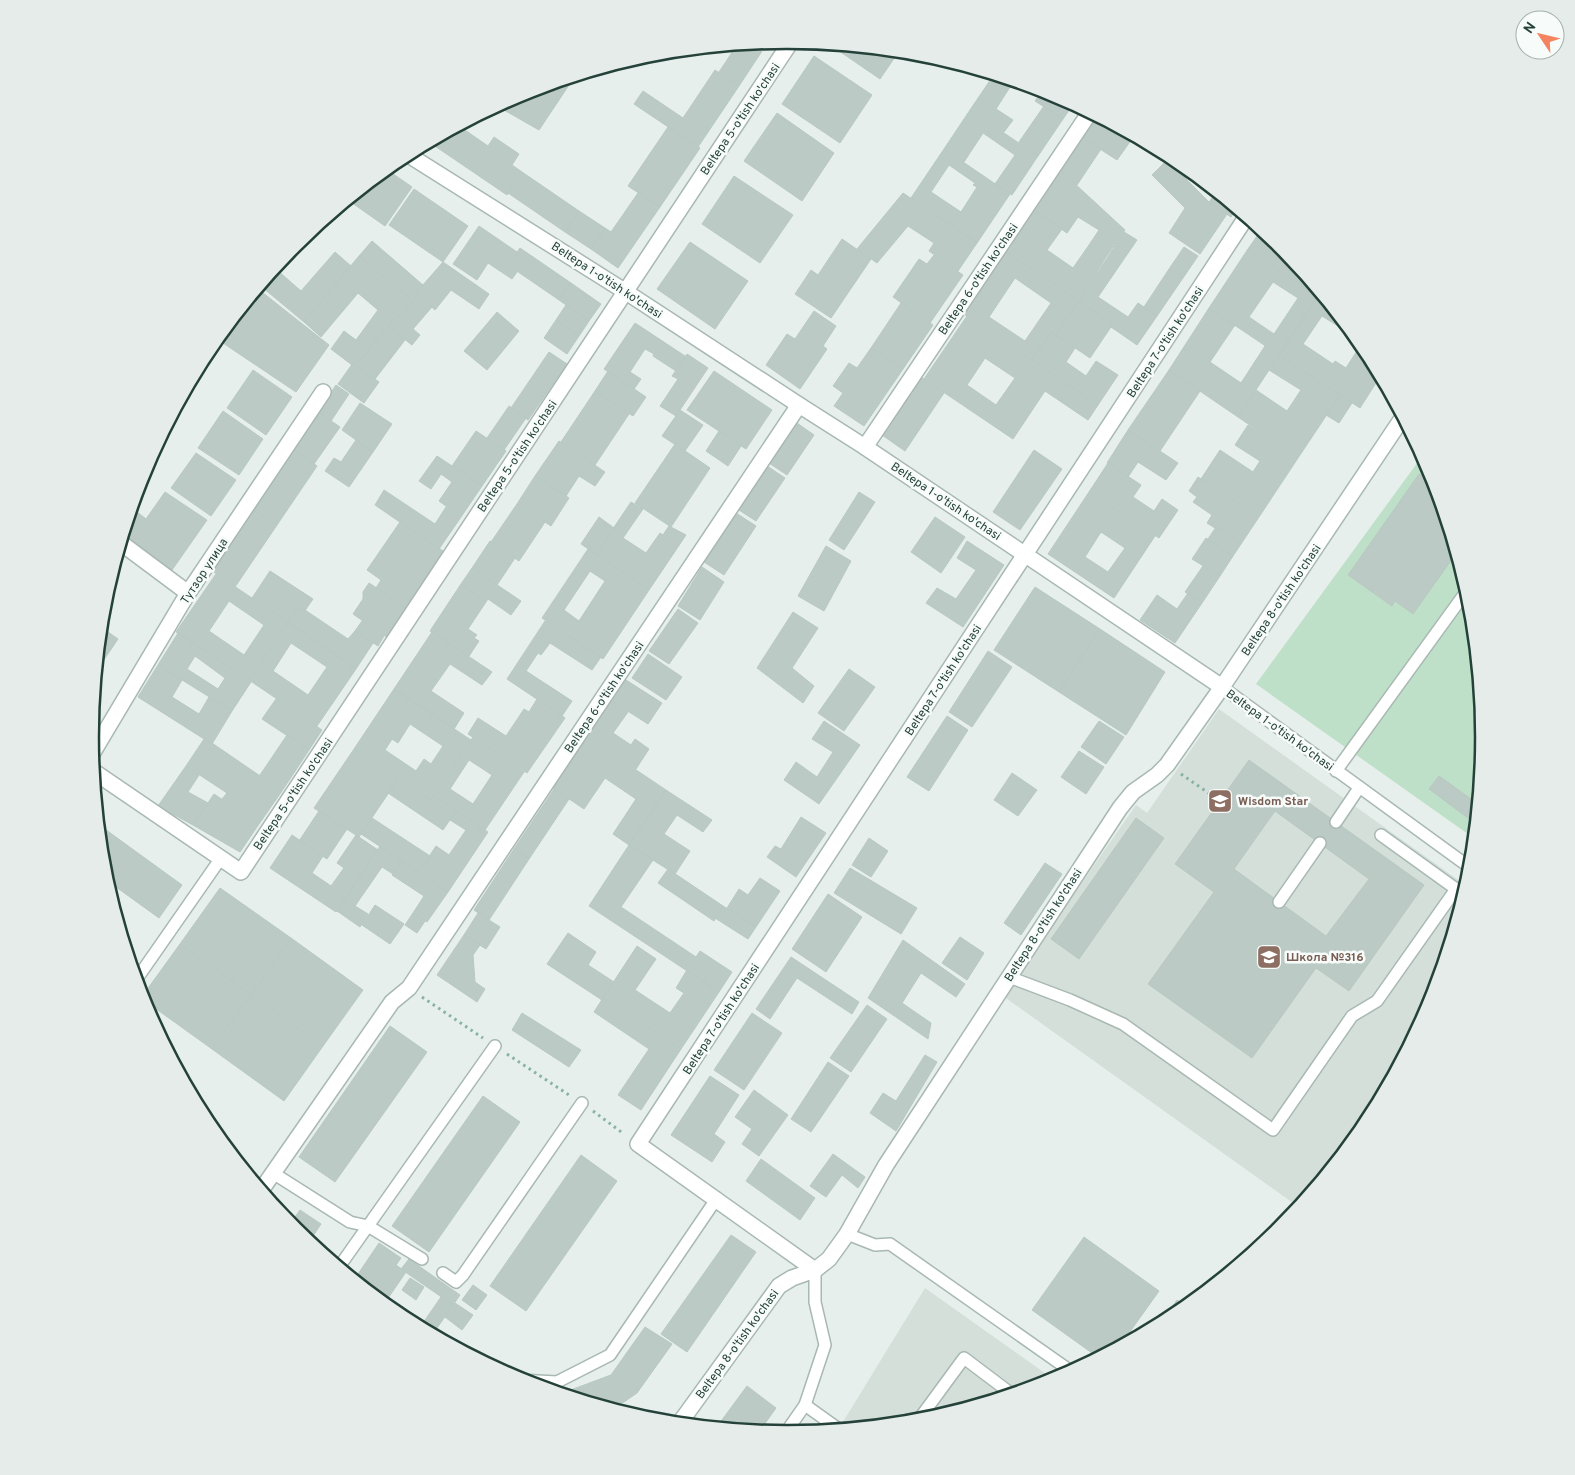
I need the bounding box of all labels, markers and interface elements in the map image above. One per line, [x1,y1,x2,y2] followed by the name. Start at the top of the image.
[1515,10,1565,60] north arrow
[1521,19,1540,37] text: N
[697,60,784,179] street label: Beltepa 5-o'tish ko'chasi
[935,221,1022,339] street label: Beltepa 6-o'tish ko'chasi
[548,239,665,323] street label: Beltepa 1-o'tish ko'chasi
[1124,284,1208,401] street label: Beltepa 7-o'tish ko'chasi
[474,397,561,516] street label: Beltepa 5-o'tish ko'chasi
[887,459,1004,545] street label: Beltepa 1-o'tish ko'chasi
[177,535,232,608] street label: Тутзор улица
[1238,541,1325,660] street label: Beltepa 8-o'tish ko'chasi
[902,622,986,739] street label: Beltepa 7-o'tish ko'chasi
[561,639,648,757] street label: Beltepa 6-o'tish ko'chasi
[1222,686,1336,775] street label: Beltepa 1-o'tish ko'chasi
[250,735,337,854] street label: Beltepa 5-o'tish ko'chasi
[1207,788,1233,814] school or university icon: Wisdom Star
[1238,794,1308,810] place label: Wisdom Star
[1001,866,1086,985] street label: Beltepa 8-o'tish ko'chasi
[1256,944,1282,970] school or university icon: Школа №316
[1286,950,1364,966] place label: Школа №316
[680,961,764,1078] street label: Beltepa 7-o'tish ko'chasi
[693,1287,783,1403] street label: Beltepa 8-o'tish ko'chasi

